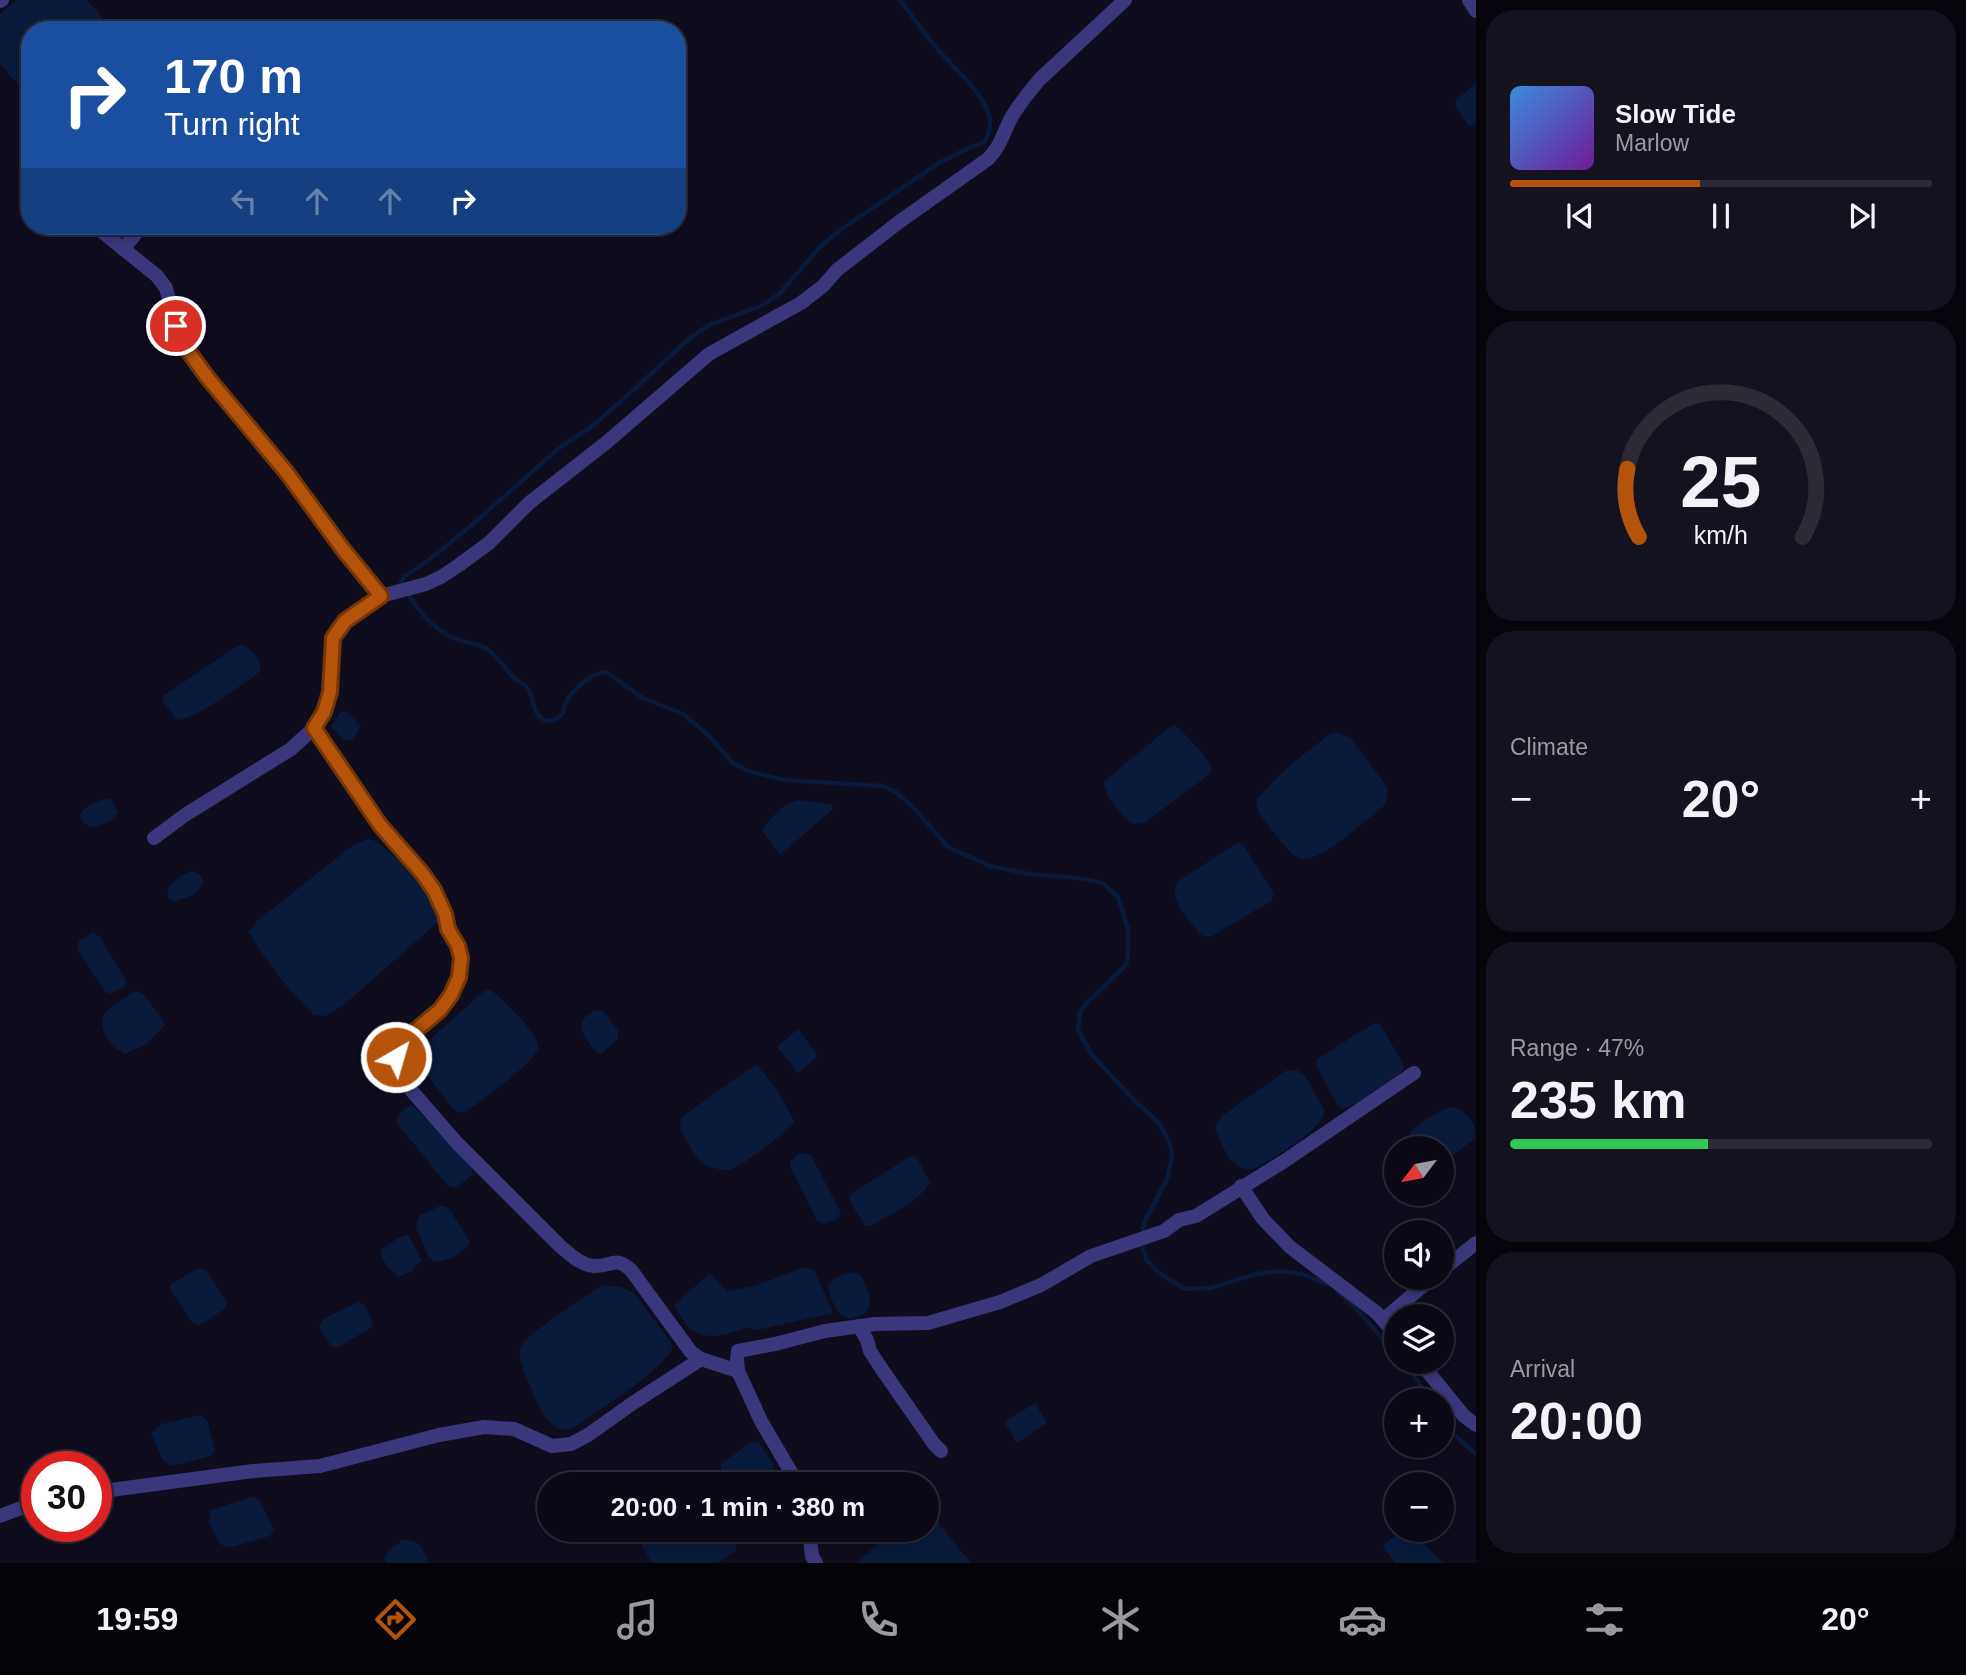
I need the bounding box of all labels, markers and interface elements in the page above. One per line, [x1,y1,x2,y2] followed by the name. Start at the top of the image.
[49,49,140,140] icon: right
[164,49,303,103] text: 170 m
[1615,99,1736,129] text: Slow Tide
[164,106,300,142] text: Turn right
[1615,130,1689,156] text: Marlow
[225,182,263,220] icon: left
[298,182,336,220] icon: ahead
[371,182,409,220] icon: ahead
[444,182,482,220] icon: right
[1561,197,1599,235] icon: previous
[1702,197,1740,235] icon: pause
[1843,197,1881,235] icon: next
[146,296,206,356] pin
[157,307,195,345] icon: arrive
[1681,441,1761,522] text: 25
[1694,521,1748,549] text: km/h
[1510,734,1588,760] text: Climate
[1682,770,1760,828] text: 20°
[1510,778,1532,820] text: −
[1910,778,1932,820] text: +
[359,1020,433,1094] position arrow
[1510,1035,1644,1061] text: Range · 47%
[1510,1071,1686,1129] text: 235 km
[1384,1136,1454,1206] north arrow
[1384,1136,1454,1542] map controls
[1384,1220,1454,1290] button: sound
[1384,1304,1454,1374] button: layers
[1510,1356,1575,1382] text: Arrival
[1384,1388,1454,1458] button: +
[1510,1392,1643,1450] text: 20:00
[21,1451,112,1542] speed limit sign: 30
[1384,1472,1454,1542] button: −
[611,1492,865,1522] text: 20:00 · 1 min · 380 m
[371,1595,420,1644] icon: directions
[613,1595,662,1644] icon: music
[854,1595,903,1644] icon: phone
[1096,1595,1145,1644] icon: climate
[1338,1595,1387,1644] icon: car
[1580,1595,1629,1644] icon: filters
[96,1601,178,1637] text: 19:59
[1821,1601,1870,1637] text: 20°

